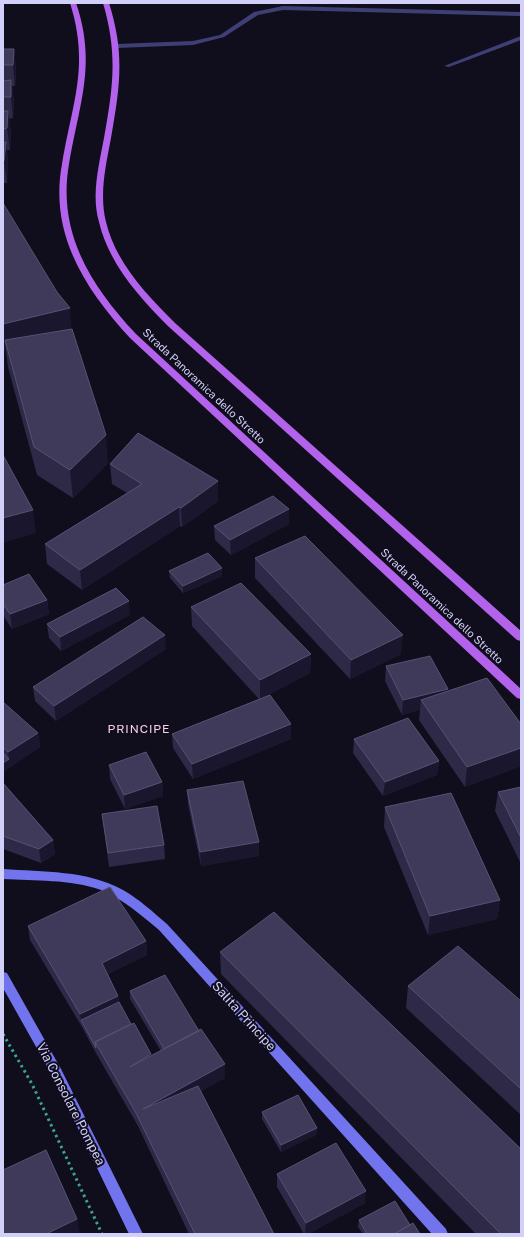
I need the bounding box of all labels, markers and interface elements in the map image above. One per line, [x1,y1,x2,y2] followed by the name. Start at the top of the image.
[140,326,268,446] street label: Strada Panoramica dello Stretto
[378,546,506,666] street label: Strada Panoramica dello Stretto
[108,722,170,736] district label: PRINCIPE
[209,978,279,1054] street label: Salita Principe
[34,1040,108,1168] street label: Via Consolare Pompea

